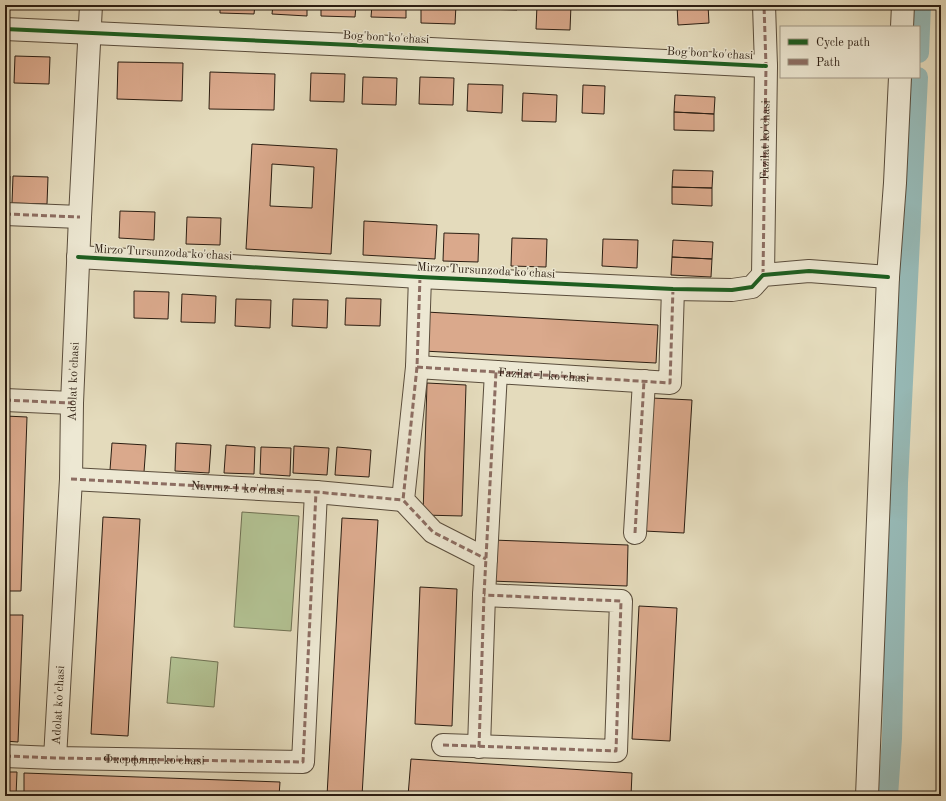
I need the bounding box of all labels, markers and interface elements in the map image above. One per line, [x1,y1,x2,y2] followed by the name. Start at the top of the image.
[780,26,920,78] legend
[342,30,430,46] street label: Bog'bon ko'chasi
[816,37,871,49] text: Cycle path
[666,46,754,62] street label: Bog'bon ko'chasi
[816,57,841,69] text: Path
[759,100,773,180] street label: Fazilat ko'chasi
[93,243,233,263] street label: Mirzo Tursunzoda ko'chasi
[416,261,556,281] street label: Mirzo Tursunzoda ko'chasi
[67,342,82,421] street label: Adolat ko'chasi
[498,367,590,385] street label: Fazilat-1 ko'chasi
[191,480,285,497] street label: Navruz-1 ko'chasi
[51,665,67,745] street label: Adolat ko'chasi
[103,754,205,767] street label: Фксрфящк ko'chasi

